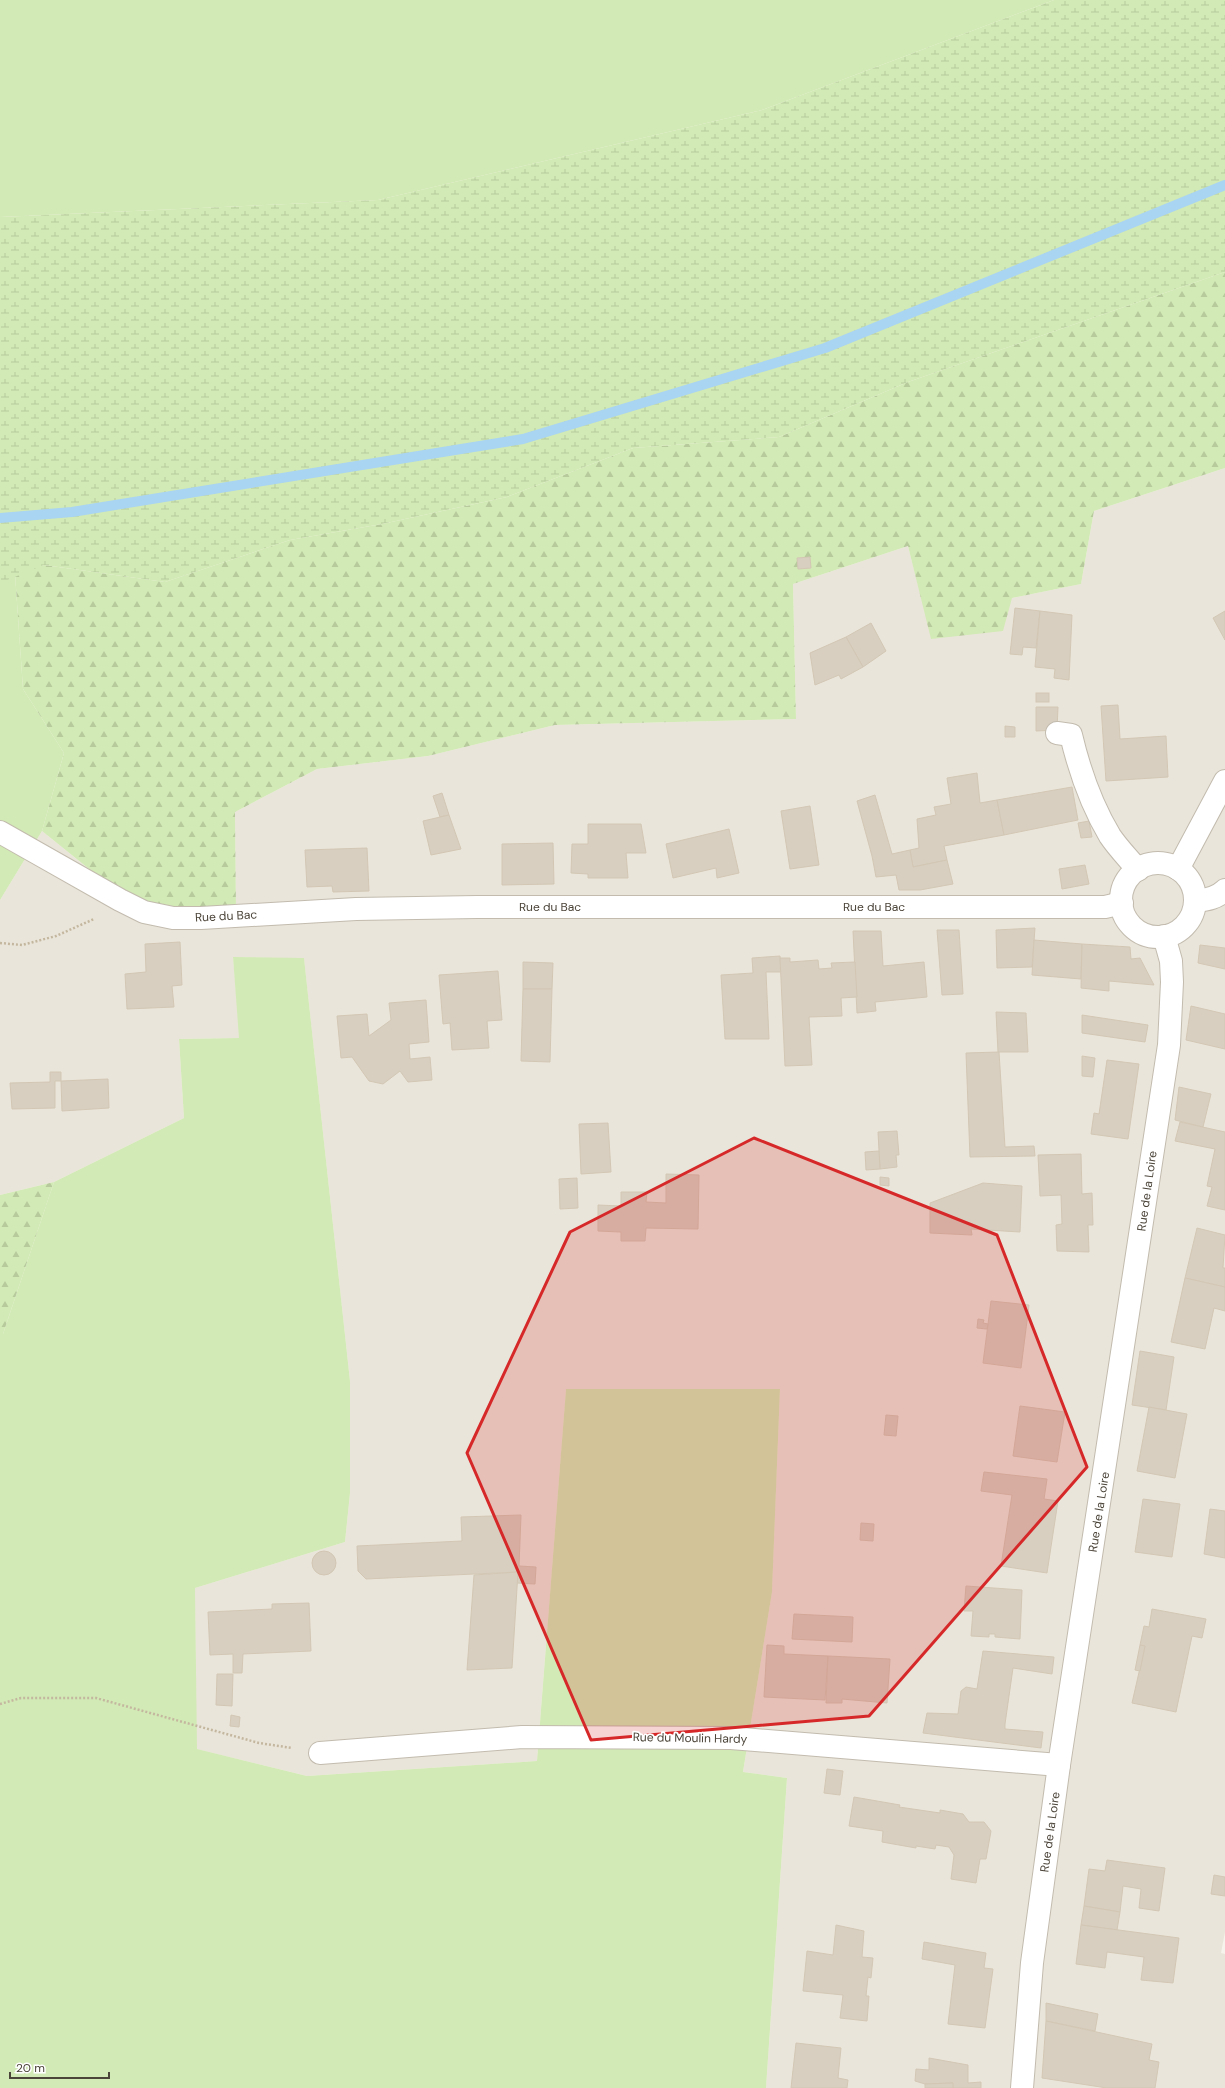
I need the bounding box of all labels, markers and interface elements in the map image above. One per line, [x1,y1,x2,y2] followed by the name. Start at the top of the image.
[519,899,581,915] street label: Rue du Bac
[843,899,905,915] street label: Rue du Bac
[195,906,258,926] street label: Rue du Bac
[1133,1150,1161,1232] street label: Rue de la Loire
[1085,1471,1113,1553] street label: Rue de la Loire
[633,1729,748,1747] street label: Rue du Moulin Hardy
[1036,1791,1064,1873] street label: Rue de la Loire
[10,2054,109,2080] scale bar
[16,2060,45,2076] text: 20 m

